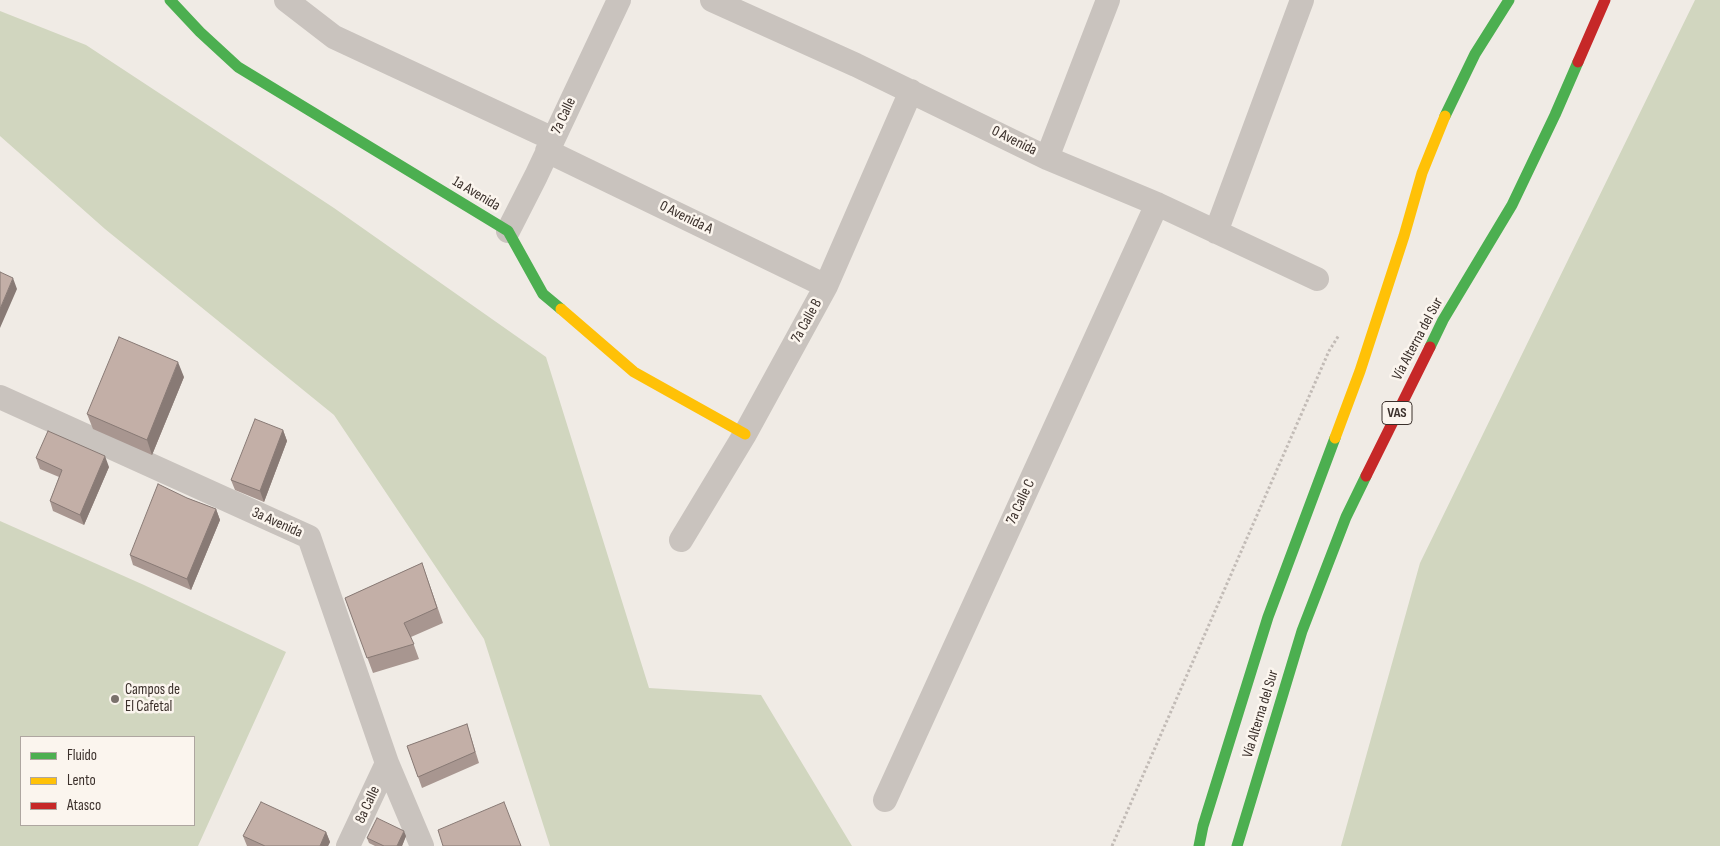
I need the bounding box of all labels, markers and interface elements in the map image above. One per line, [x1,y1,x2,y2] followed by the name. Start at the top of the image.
[548,95,580,137] street label: 7a Calle
[988,122,1040,160] street label: 0 Avenida
[449,173,503,215] street label: 1a Avenida
[656,197,716,239] street label: 0 Avenida A
[1389,295,1447,383] street label: Vía Alterna del Sur
[788,296,826,346] street label: 7a Calle B
[1382,402,1412,424] road number: VAS
[1003,476,1039,528] street label: 7a Calle C
[249,504,305,542] street label: 3a Avenida
[1239,668,1283,760] street label: Vía Alterna del Sur
[125,681,180,716] place label: Campos de El Cafetal
[109,693,121,705] marker: Campos de El Cafetal
[20,736,195,826] legend
[67,746,97,765] text: Fluido
[67,771,96,790] text: Lento
[352,783,384,827] street label: 8a Calle
[67,796,101,815] text: Atasco

